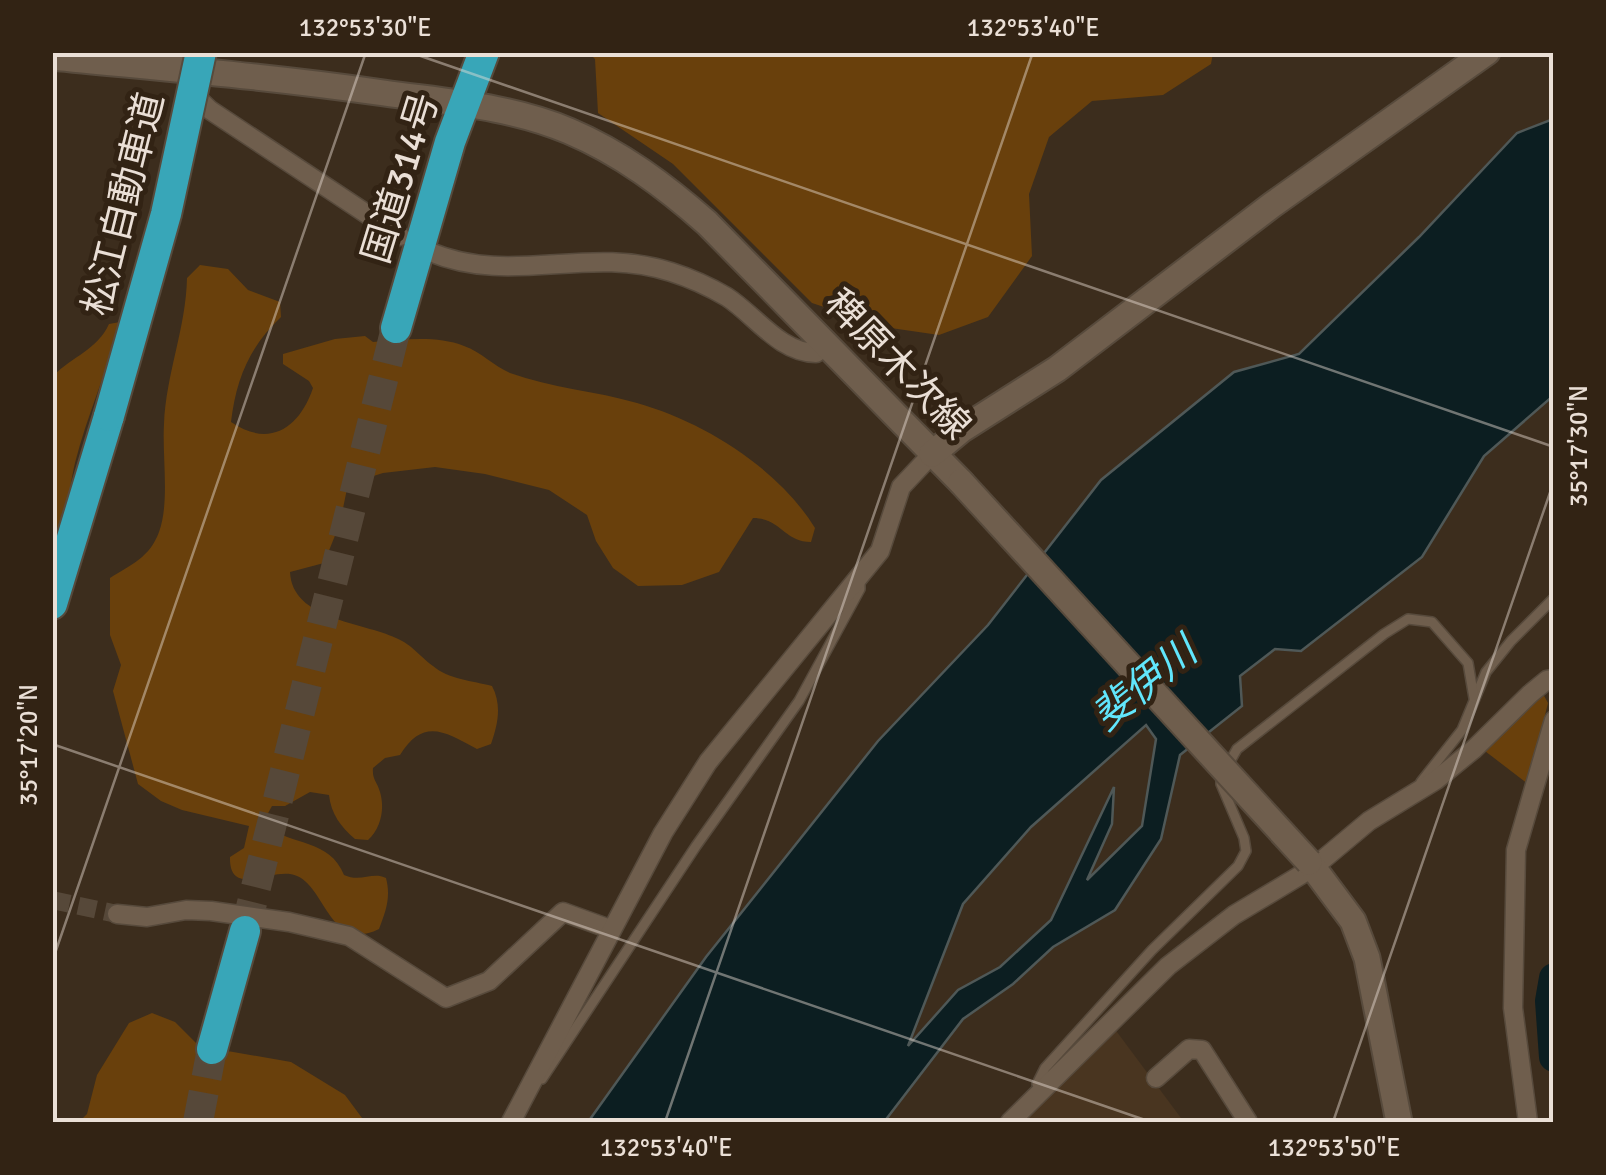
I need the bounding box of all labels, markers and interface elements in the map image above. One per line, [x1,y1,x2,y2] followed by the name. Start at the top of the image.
[299,12,431,43] text: 132°53'30"E
[967,12,1099,43] text: 132°53'40"E
[352,87,449,269] street label: 国道314号
[73,88,174,320] street label: 松江自動車道
[815,280,981,449] street label: 稗原木次線
[1563,385,1594,507] text: 35°17'30"N
[1082,624,1210,741] water label: 斐伊川
[13,684,44,806] text: 35°17'20"N
[600,1132,732,1163] text: 132°53'40"E
[1268,1132,1400,1163] text: 132°53'50"E

